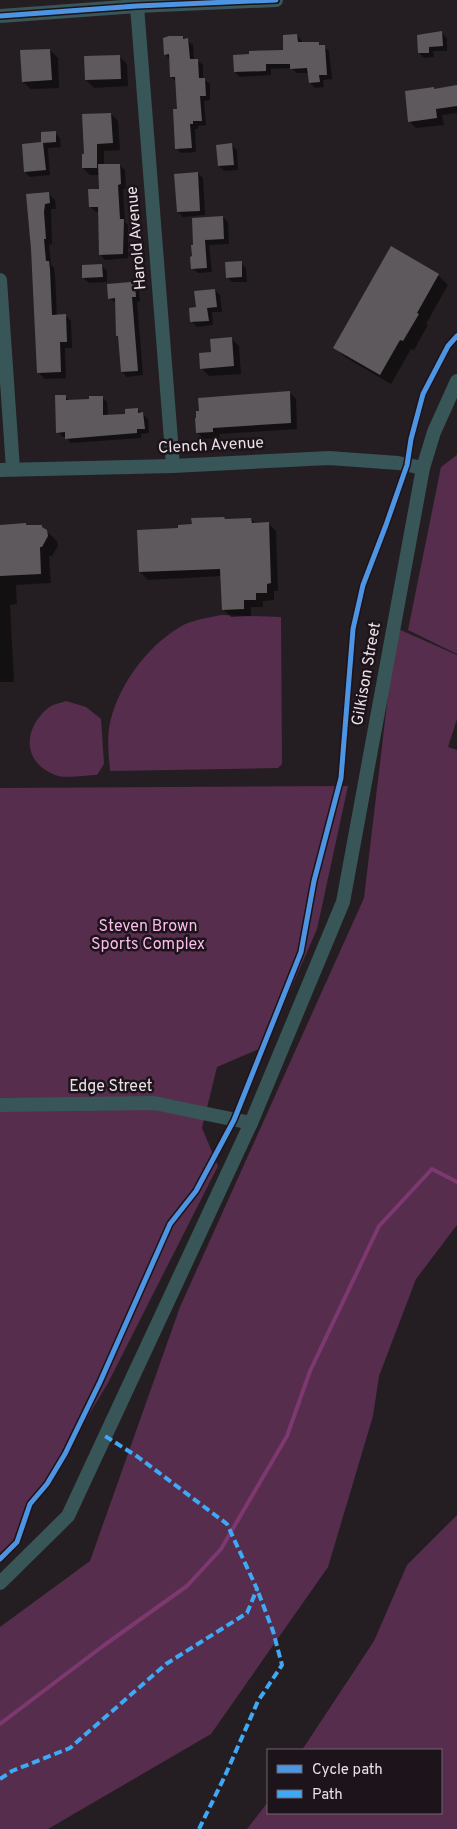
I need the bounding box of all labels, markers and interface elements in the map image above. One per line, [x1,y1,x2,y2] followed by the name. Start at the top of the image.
[123,185,151,291] street label: Harold Avenue
[157,433,265,459] street label: Clench Avenue
[348,621,386,727] street label: Gilkison Street
[91,917,205,955] park label: Steven Brown Sports Complex
[69,1077,153,1097] street label: Edge Street
[267,1749,442,1814] legend
[312,1761,383,1780] text: Cycle path
[312,1786,343,1805] text: Path

